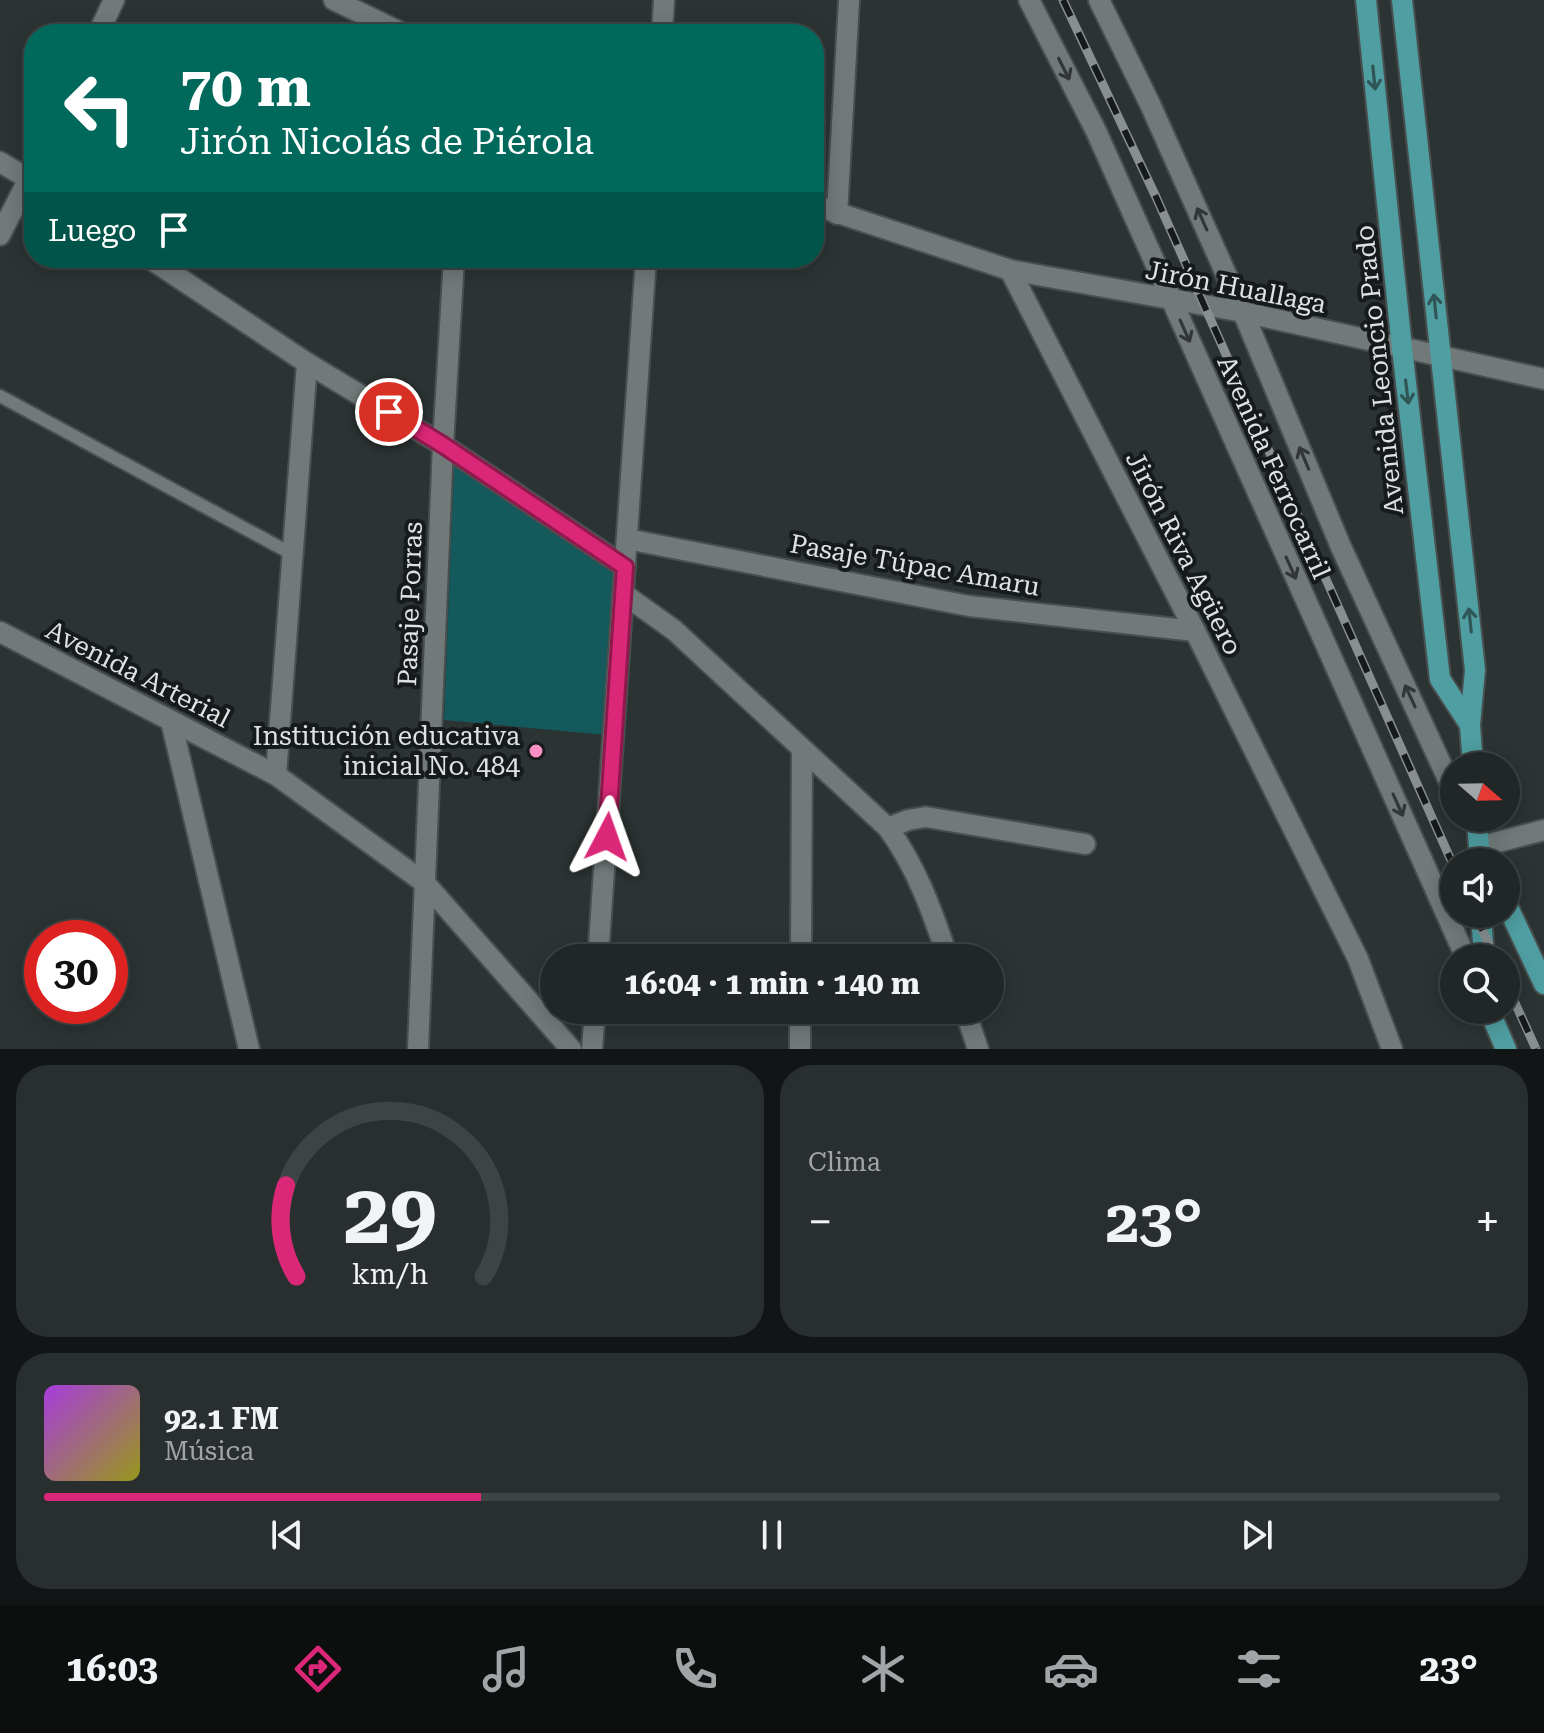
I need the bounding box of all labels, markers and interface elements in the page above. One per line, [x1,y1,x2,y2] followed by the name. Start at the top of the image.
[180,54,311,120] text: 70 m
[48,56,152,160] icon: left
[1057,57,1073,81] one-way arrow
[1366,64,1381,91] one-way arrow
[180,121,594,163] text: Jirón Nicolás de Piérola
[152,208,196,252] icon: arrive
[1193,208,1208,232] one-way arrow
[48,213,136,248] text: Luego
[1349,224,1409,516] street label: Avenida Leoncio Prado
[1143,255,1329,319] street label: Jirón Huallaga
[1428,293,1443,320] one-way arrow
[1178,318,1193,342] one-way arrow
[1211,351,1337,583] street label: Avenida Ferrocarril
[355,378,423,446] pin
[1399,378,1414,405] one-way arrow
[367,390,411,434] icon: arrive
[1120,446,1248,660] street label: Jirón Riva Agüero
[1296,446,1310,471] one-way arrow
[392,521,428,687] street label: Pasaje Porras
[788,528,1042,602] street label: Pasaje Túpac Amaru
[1285,555,1300,580] one-way arrow
[1462,607,1477,634] one-way arrow
[41,615,235,733] street label: Avenida Arterial
[1401,684,1416,709] one-way arrow
[253,721,520,781] place label: Institución educativa inicial No. 484
[527,742,545,760] marker: Institución educativa inicial No. 484
[1440,752,1520,832] north arrow
[1440,752,1520,1024] map controls
[1391,793,1406,817] one-way arrow
[565,795,649,879] position arrow
[1440,848,1520,928] button: sound
[24,920,128,1024] speed limit sign: 30
[1440,944,1520,1024] button: search
[624,966,920,1001] text: 16:04 · 1 min · 140 m
[808,1147,881,1177] text: Clima
[343,1166,437,1263] text: 29
[1105,1186,1203,1257] text: 23°
[808,1196,833,1248] text: −
[1475,1196,1500,1248] text: +
[352,1257,428,1291] text: km/h
[164,1401,279,1436] text: 92.1 FM
[164,1436,254,1466] text: Música
[265,1513,309,1557] icon: previous
[750,1513,794,1557] icon: pause
[1235,1513,1279,1557] icon: next
[290,1641,346,1697] icon: directions
[478,1641,534,1697] icon: music
[667,1641,723,1697] icon: phone
[855,1641,911,1697] icon: climate
[1043,1641,1099,1697] icon: car
[1231,1641,1287,1697] icon: filters
[66,1648,158,1690] text: 16:03
[1420,1648,1478,1690] text: 23°

